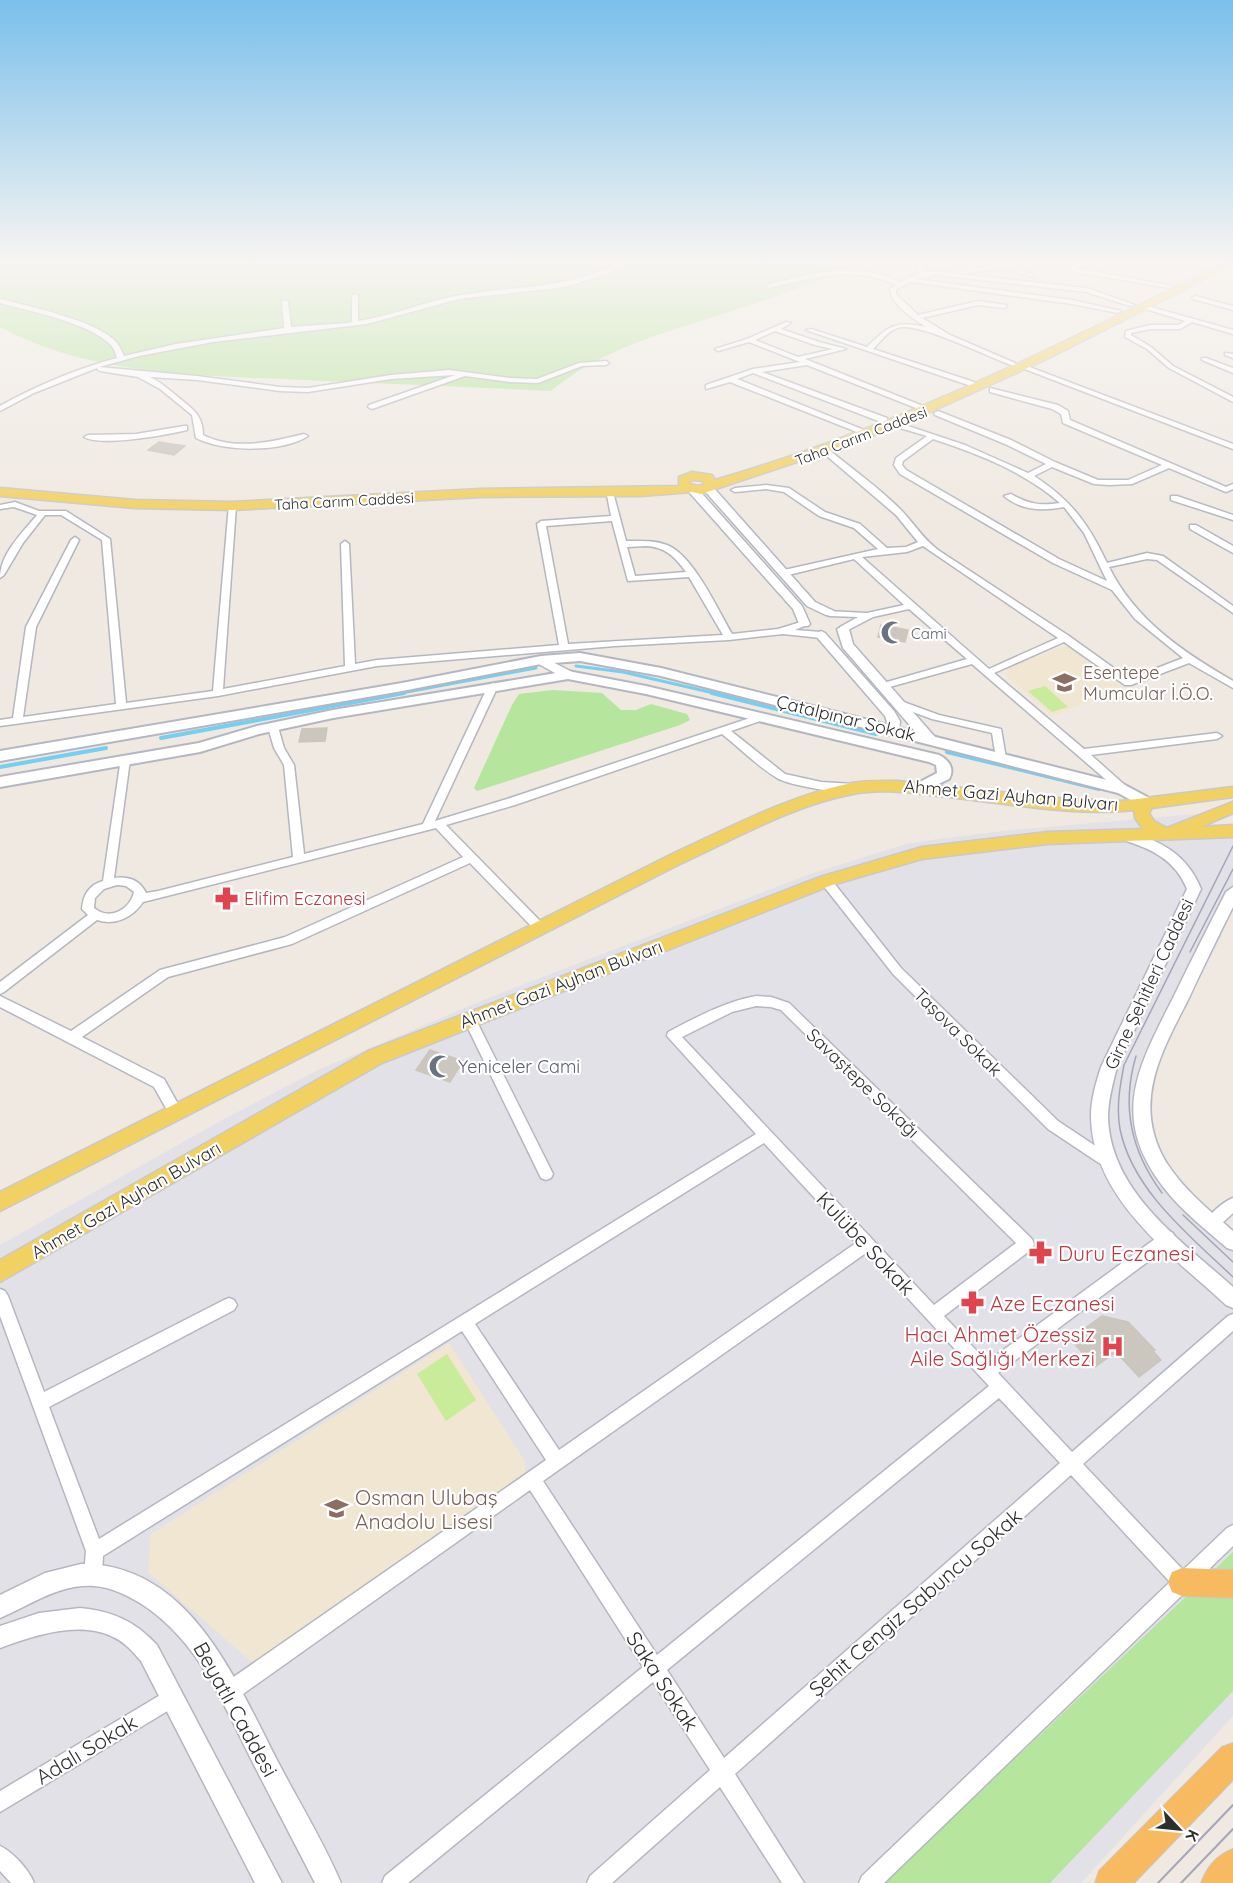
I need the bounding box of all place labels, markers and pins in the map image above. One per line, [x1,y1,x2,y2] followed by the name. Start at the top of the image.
[880,620,906,646] mosque icon: Cami
[911,624,947,643] place label: Cami
[1083,661,1213,705] place label: Esentepe Mumcular İ.Ö.O.
[1052,669,1078,695] school or university icon: Esentepe Mumcular İ.Ö.O.
[213,885,239,911] pharmacy icon: Elifim Eczanesi
[244,887,366,910] place label: Elifim Eczanesi
[427,1053,453,1079] mosque icon: Yeniceler Cami
[458,1055,580,1078] place label: Yeniceler Cami
[1027,1240,1053,1266] pharmacy icon: Duru Eczanesi
[1058,1240,1195,1266] place label: Duru Eczanesi
[959,1290,985,1316] pharmacy icon: Aze Eczanesi
[990,1290,1115,1316] place label: Aze Eczanesi
[905,1321,1095,1371] place label: Hacı Ahmet Özeşsiz Aile Sağlığı Merkezi
[1100,1333,1126,1359] hospital icon: Hacı Ahmet Özeşsiz Aile Sağlığı Merkezi
[355,1484,498,1534] place label: Osman Ulubaş Anadolu Lisesi
[324,1496,350,1522] school or university icon: Osman Ulubaş Anadolu Lisesi

